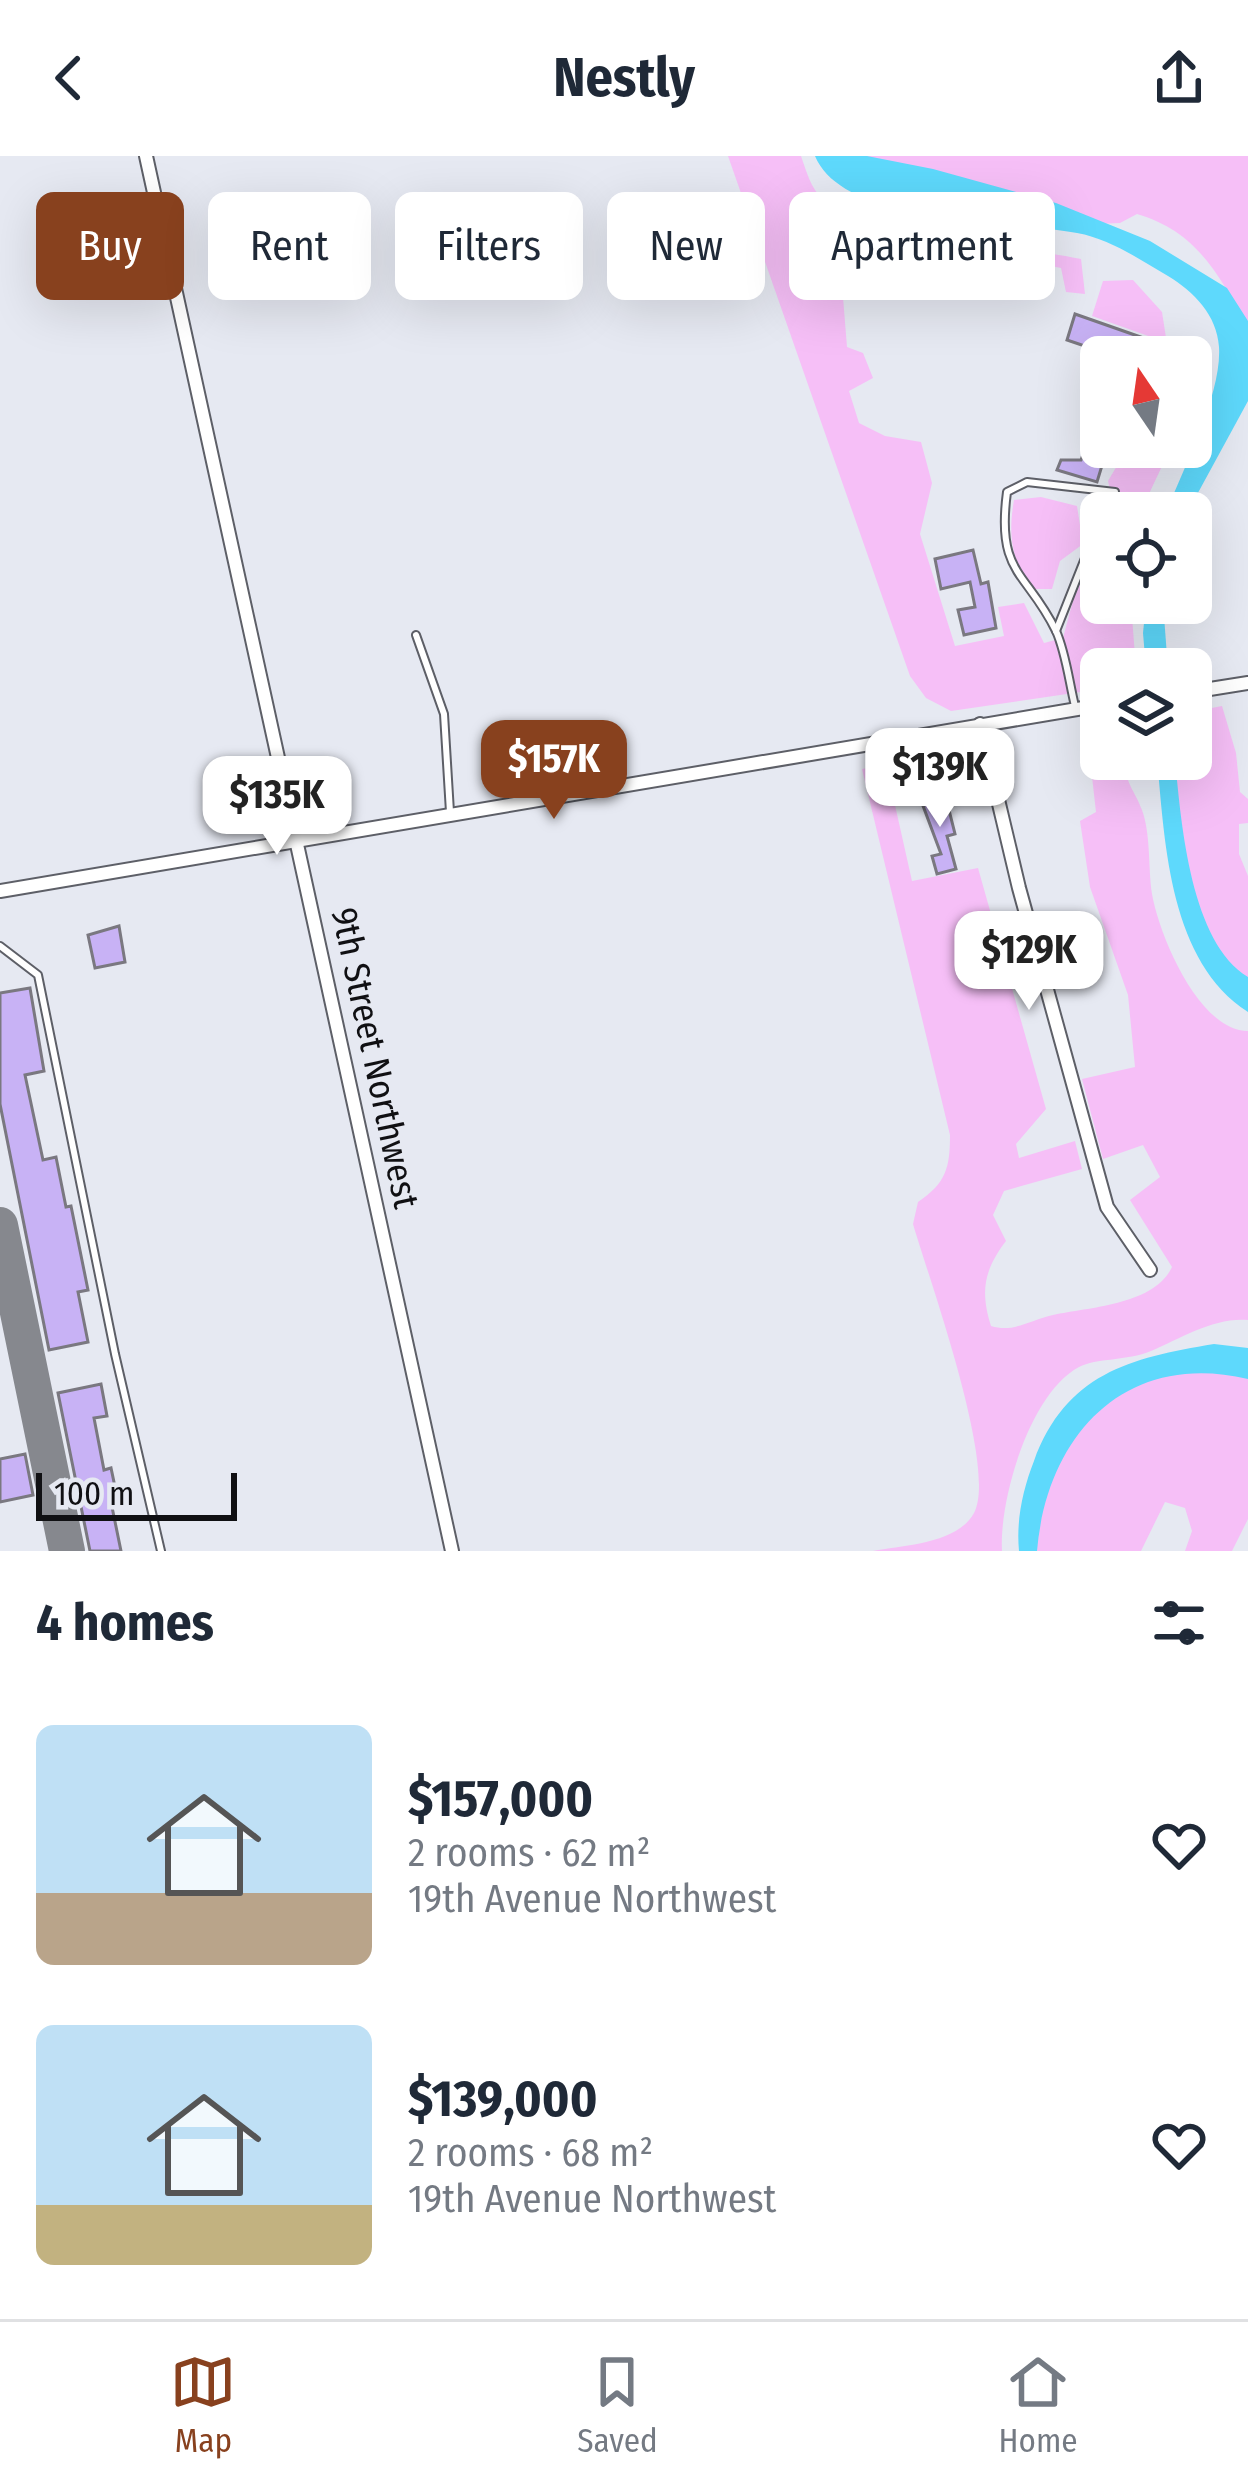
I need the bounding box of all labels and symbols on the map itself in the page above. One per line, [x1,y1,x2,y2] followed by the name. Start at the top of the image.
[1080,336,1212,468] north arrow
[470,720,638,822] pin: $157K
[856,728,1024,830] pin: $139K
[193,756,361,858] pin: $135K
[322,904,428,1213] street label: 9th Street Northwest
[945,911,1113,1013] pin: $129K
[36,1467,237,1520] scale bar

